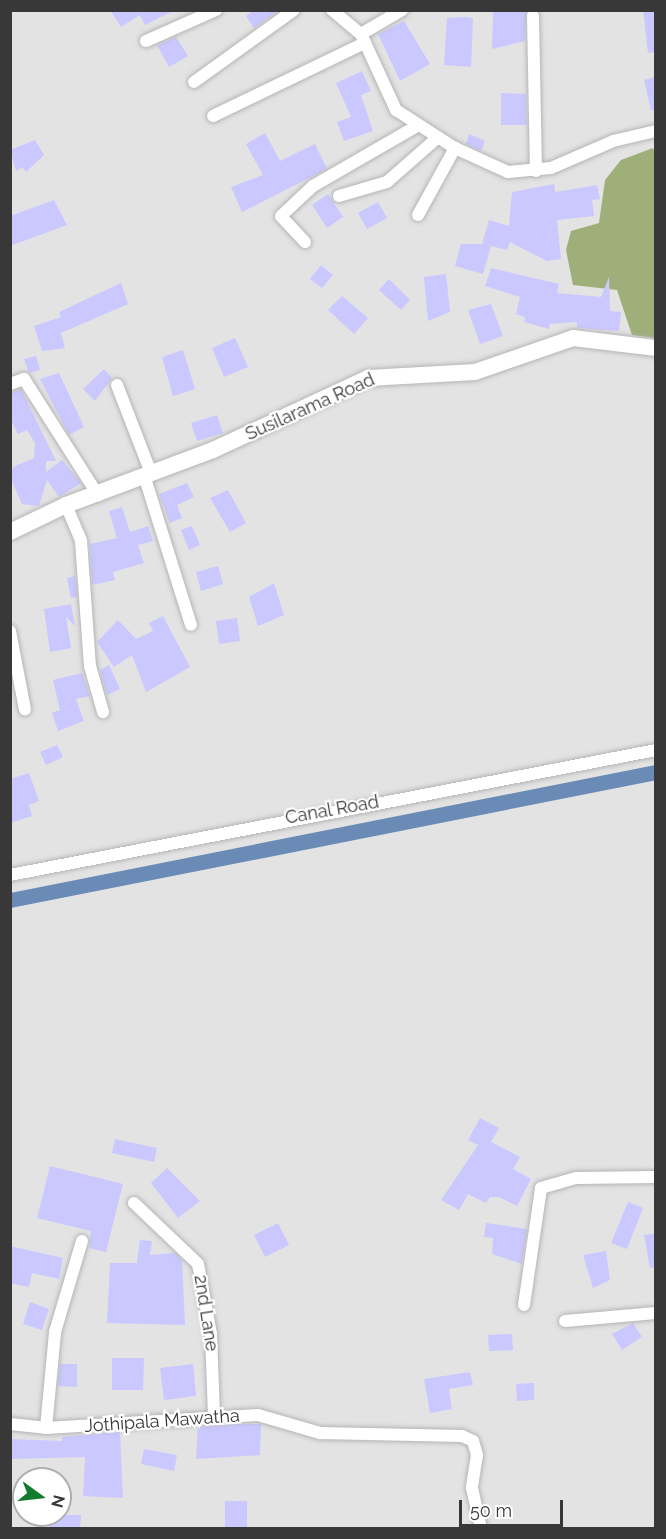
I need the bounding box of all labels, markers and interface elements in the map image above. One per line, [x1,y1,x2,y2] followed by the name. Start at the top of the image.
[242,369,378,445] street label: Susilarama Road
[283,791,381,829] street label: Canal Road
[189,1273,223,1353] street label: 2nd Lane
[84,1405,240,1437] street label: Jothipala Mawatha
[12,1467,72,1527] north arrow
[462,1488,566,1526] scale bar
[47,1493,69,1510] text: N
[470,1500,512,1521] text: 50 m

